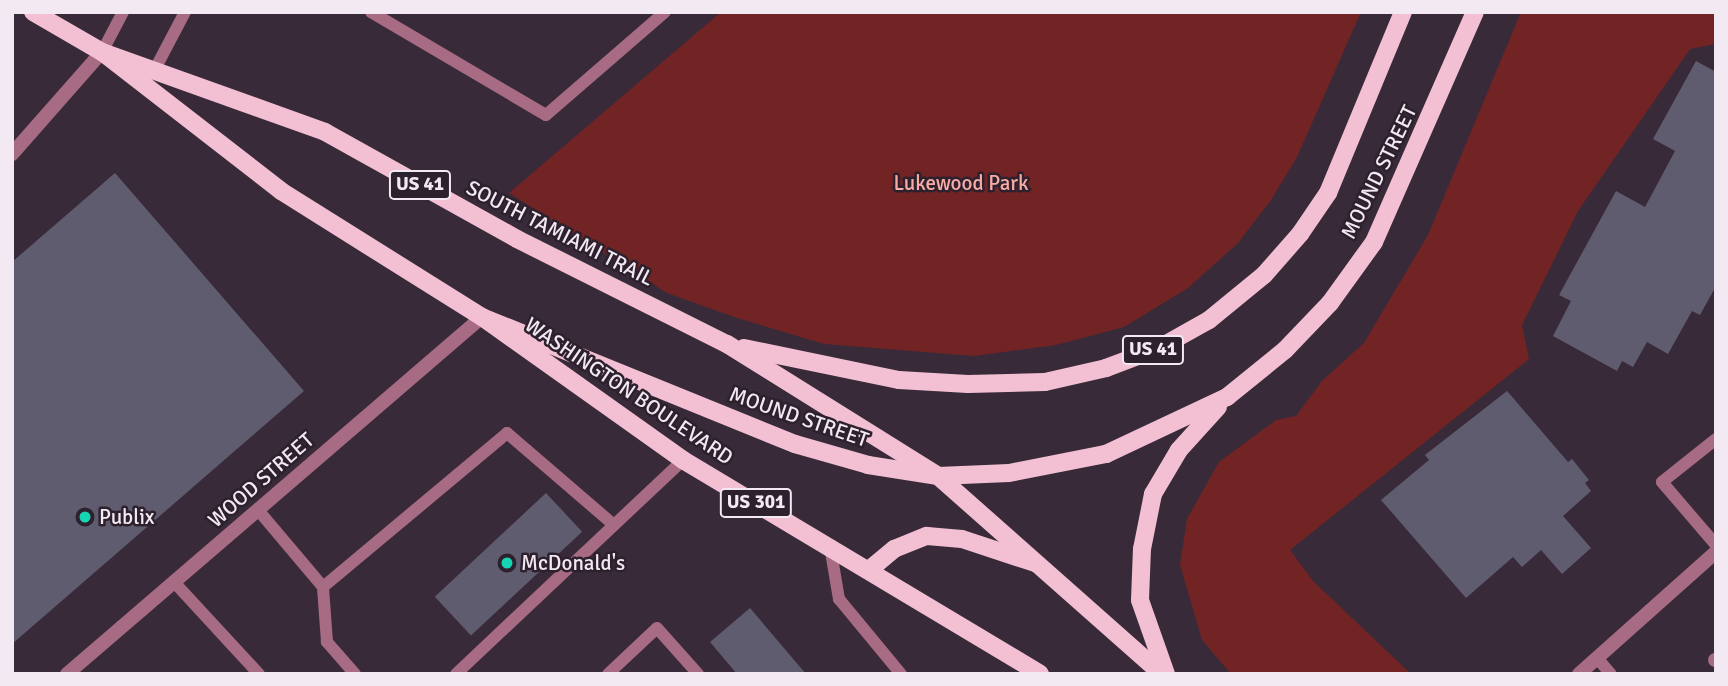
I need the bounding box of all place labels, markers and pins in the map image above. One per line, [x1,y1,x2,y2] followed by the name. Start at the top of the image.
[99,504,154,530] place label: Publix
[77,509,93,525] marker: Publix
[521,550,625,576] place label: McDonald's
[499,555,515,571] marker: McDonald's

